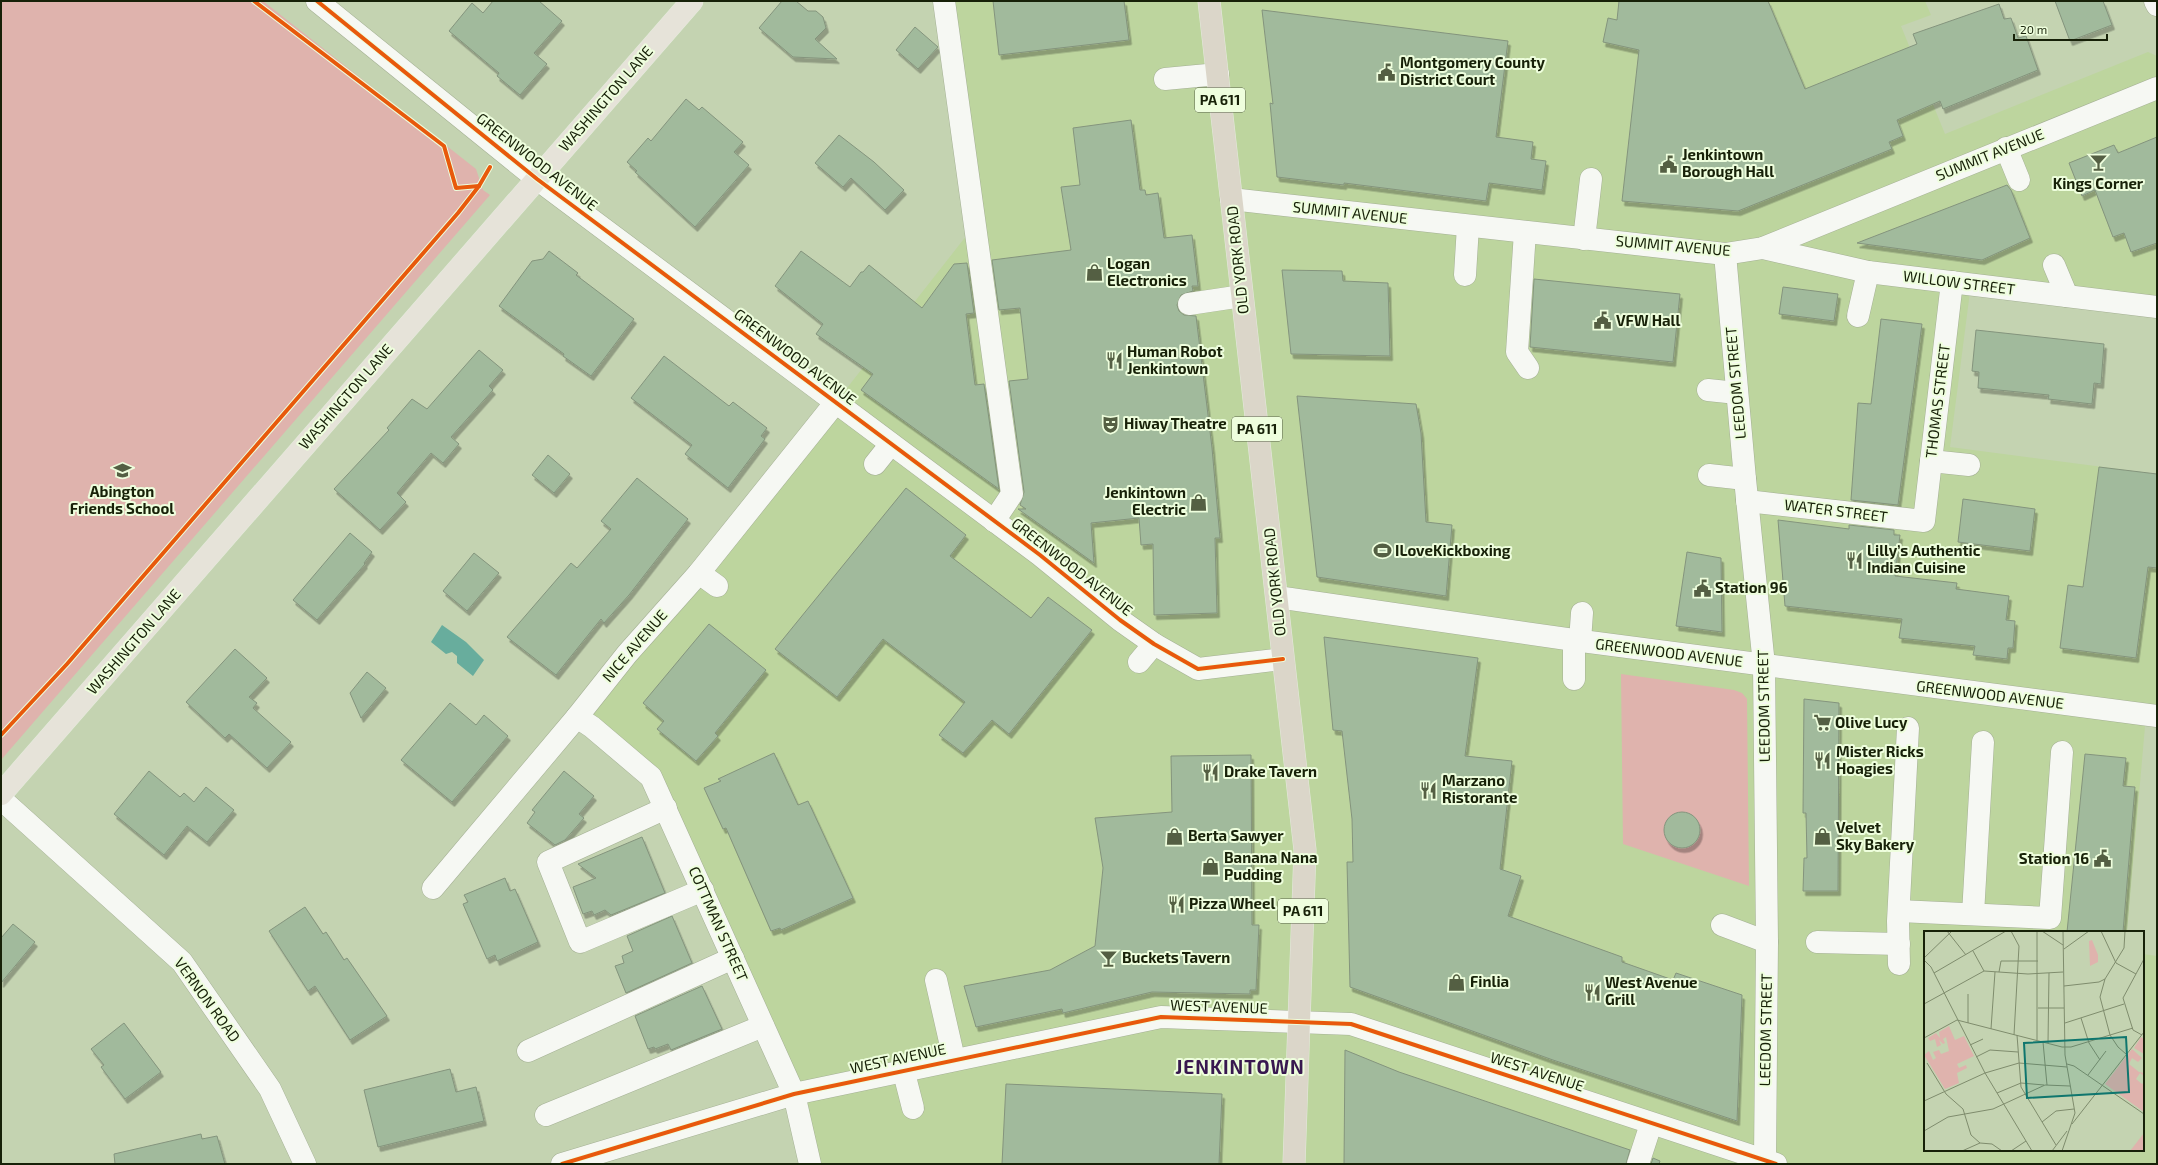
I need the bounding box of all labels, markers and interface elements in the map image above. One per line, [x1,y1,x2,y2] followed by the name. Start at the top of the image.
[2014,16,2107,42] scale bar
[2020,22,2047,36] text: 20 m
[555,42,656,155] street label: WASHINGTON LANE
[1400,53,1545,88] place label: Montgomery County District Court
[1377,62,1397,82] public building icon: Montgomery County District Court
[1195,88,1245,112] road number: PA 611
[474,108,602,214] street label: GREENWOOD AVENUE
[1933,124,2046,184] street label: SUMMIT AVENUE
[1682,145,1774,180] place label: Jenkintown Borough Hall
[2088,153,2108,173] bar icon: Kings Corner
[1659,154,1679,174] public building icon: Jenkintown Borough Hall
[2053,174,2144,192] place label: Kings Corner
[1292,197,1408,227] street label: SUMMIT AVENUE
[1222,205,1252,315] street label: OLD YORK ROAD
[1615,231,1731,259] street label: SUMMIT AVENUE
[1107,254,1187,289] place label: Logan Electronics
[1084,263,1104,283] shop icon: Logan Electronics
[1902,266,2016,298] street label: WILLOW STREET
[731,304,860,408] street label: GREENWOOD AVENUE
[1593,311,1613,331] public building icon: VFW Hall
[1616,311,1681,329] place label: VFW Hall
[1721,326,1749,440] street label: LEEDOM STREET
[295,340,396,453] street label: WASHINGTON LANE
[1127,342,1223,377] place label: Human Robot Jenkintown
[1921,342,1953,459] street label: THOMAS STREET
[1104,351,1124,371] restaurant icon: Human Robot Jenkintown
[1101,414,1121,434] theatre icon: Hiway Theatre
[1124,414,1227,433] place label: Hiway Theatre
[1232,417,1282,441] road number: PA 611
[112,461,132,481] school or university icon: Abington Friends School
[70,482,174,517] place label: Abington Friends School
[1105,483,1186,518] place label: Jenkintown Electric
[1189,492,1209,512] shop icon: Jenkintown Electric
[1783,495,1889,525] street label: WATER STREET
[1009,513,1137,619] street label: GREENWOOD AVENUE
[1259,527,1289,637] street label: OLD YORK ROAD
[1372,541,1392,561] sports icon: ILoveKickboxing
[1395,541,1511,559] place label: ILoveKickboxing
[1867,541,1981,576] place label: Lilly’s Authentic Indian Cuisine
[1844,550,1864,570] restaurant icon: Lilly’s Authentic Indian Cuisine
[1692,578,1712,598] public building icon: Station 96
[1715,578,1788,596] place label: Station 96
[83,585,184,698] street label: WASHINGTON LANE
[598,606,670,685] street label: NICE AVENUE
[1594,634,1744,670] street label: GREENWOOD AVENUE
[1753,649,1773,763] street label: LEEDOM STREET
[1915,676,2065,712] street label: GREENWOOD AVENUE
[1812,713,1832,733] supermarket icon: Olive Lucy
[1835,713,1908,732] place label: Olive Lucy
[1836,742,1924,777] place label: Mister Ricks Hoagies
[1813,751,1833,771] restaurant icon: Mister Ricks Hoagies
[1201,762,1221,782] restaurant icon: Drake Tavern
[1224,762,1317,780] place label: Drake Tavern
[1442,771,1517,806] place label: Marzano Ristorante
[1419,780,1439,800] restaurant icon: Marzano Ristorante
[1836,818,1915,854] place label: Velvet Sky Bakery
[1165,826,1185,846] shop icon: Berta Sawyer
[1188,826,1284,845] place label: Berta Sawyer
[1813,827,1833,847] shop icon: Velvet Sky Bakery
[1224,848,1317,883] place label: Banana Nana Pudding
[2019,849,2089,867] place label: Station 16
[2092,849,2112,869] public building icon: Station 16
[1201,857,1221,877] shop icon: Banana Nana Pudding
[685,863,752,984] street label: COTTMAN STREET
[1166,894,1186,914] restaurant icon: Pizza Wheel
[1189,894,1275,912] place label: Pizza Wheel
[1278,899,1328,923] road number: PA 611
[1924,931,2144,1151] inset map
[1099,948,1119,968] bar icon: Buckets Tavern
[1122,948,1230,966] place label: Buckets Tavern
[171,954,244,1045] street label: VERNON ROAD
[1447,972,1467,992] shop icon: Finlia
[1470,972,1509,990] place label: Finlia
[1605,973,1698,1008] place label: West Avenue Grill
[1755,973,1775,1087] street label: LEEDOM STREET
[1582,982,1602,1002] restaurant icon: West Avenue Grill
[1170,995,1268,1017] street label: WEST AVENUE
[848,1039,947,1077] street label: WEST AVENUE
[1488,1047,1587,1095] street label: WEST AVENUE
[1175,1055,1305,1078] district label: JENKINTOWN

